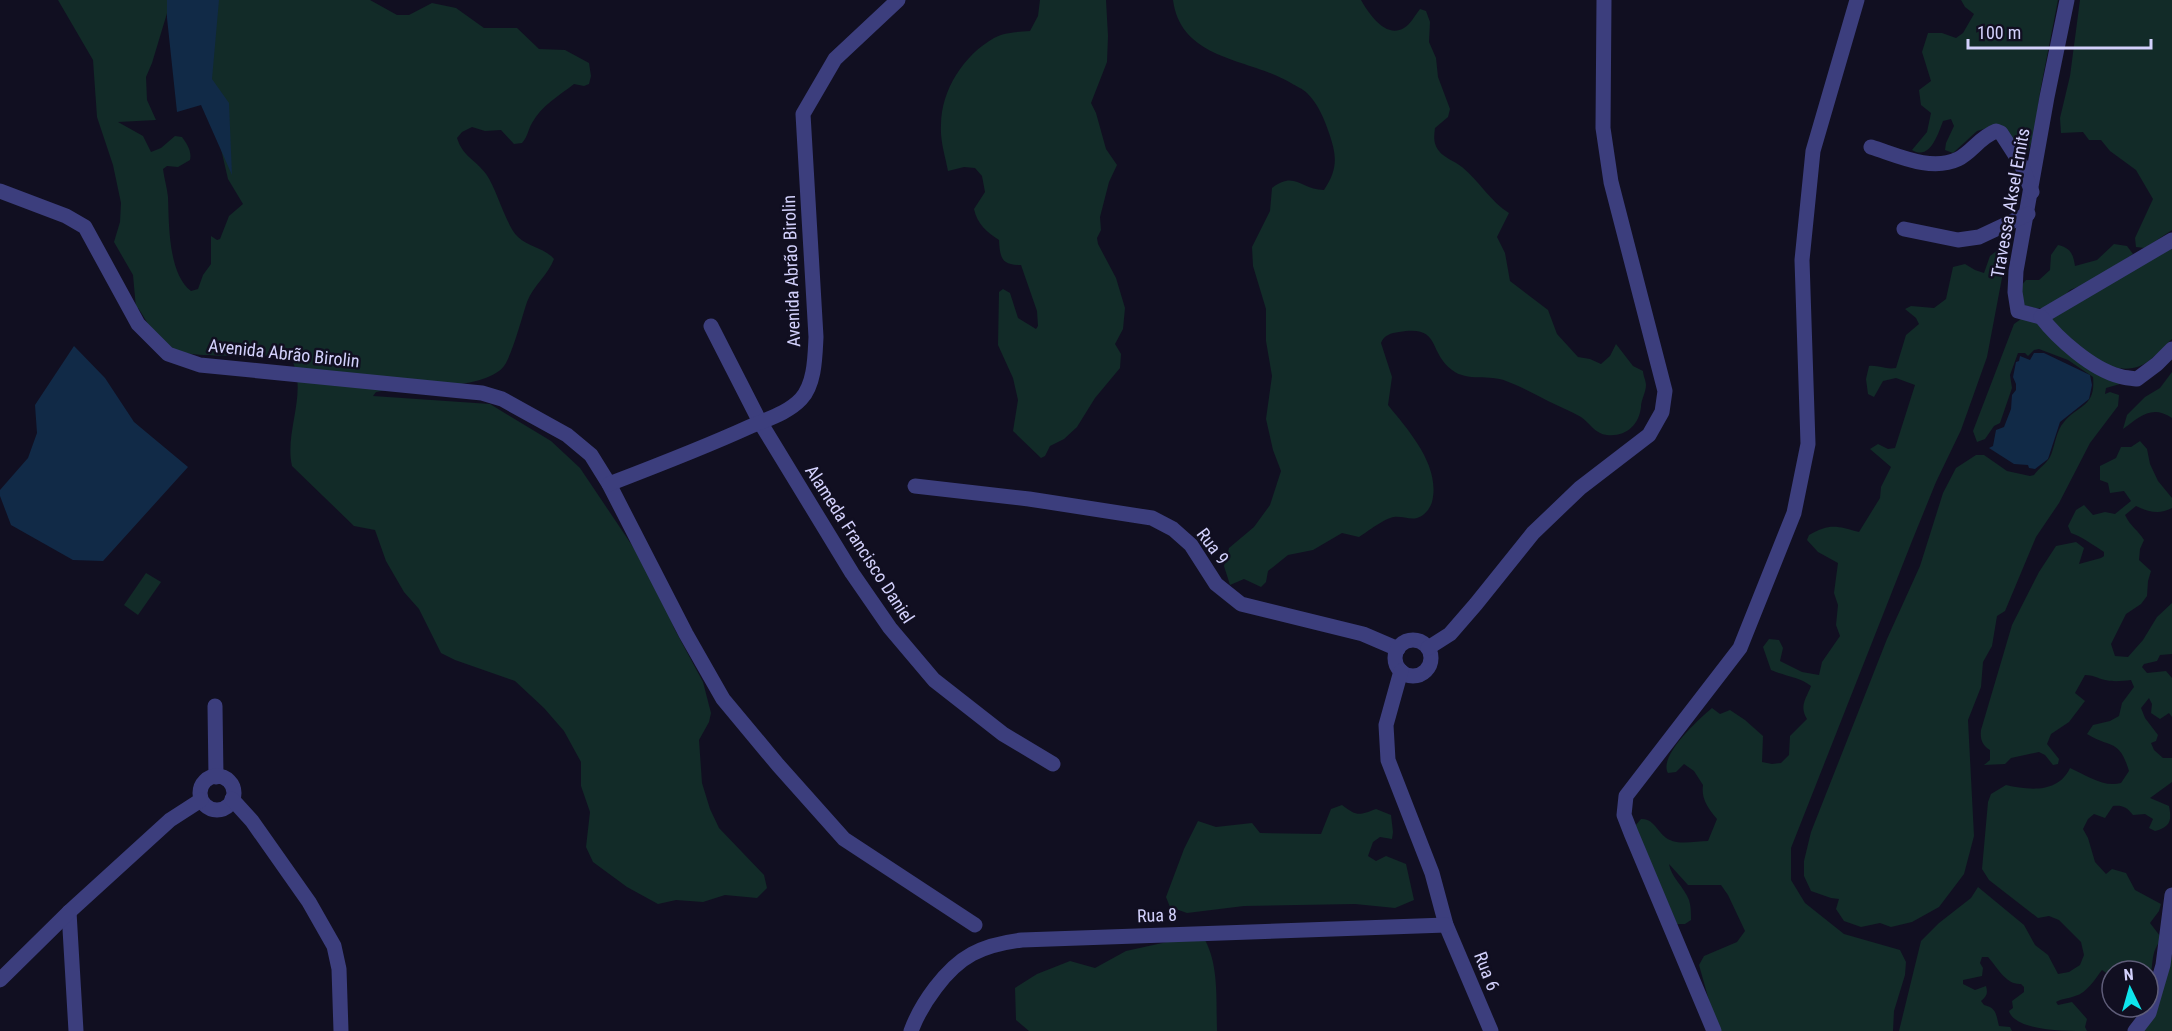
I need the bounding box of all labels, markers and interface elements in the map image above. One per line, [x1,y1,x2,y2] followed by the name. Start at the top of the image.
[1968,12,2151,50] scale bar
[1977,22,2021,43] text: 100 m
[1986,126,2034,280] street label: Travessa Aksel Ernits
[778,195,804,347] street label: Avenida Abrão Birolin
[207,335,361,371] street label: Avenida Abrão Birolin
[801,461,919,627] street label: Alameda Francisco Daniel
[1193,524,1233,568] street label: Rua 9
[1137,904,1177,926] street label: Rua 8
[1470,949,1504,993] street label: Rua 6
[2100,959,2160,1019] north arrow
[2123,965,2134,984] text: N

